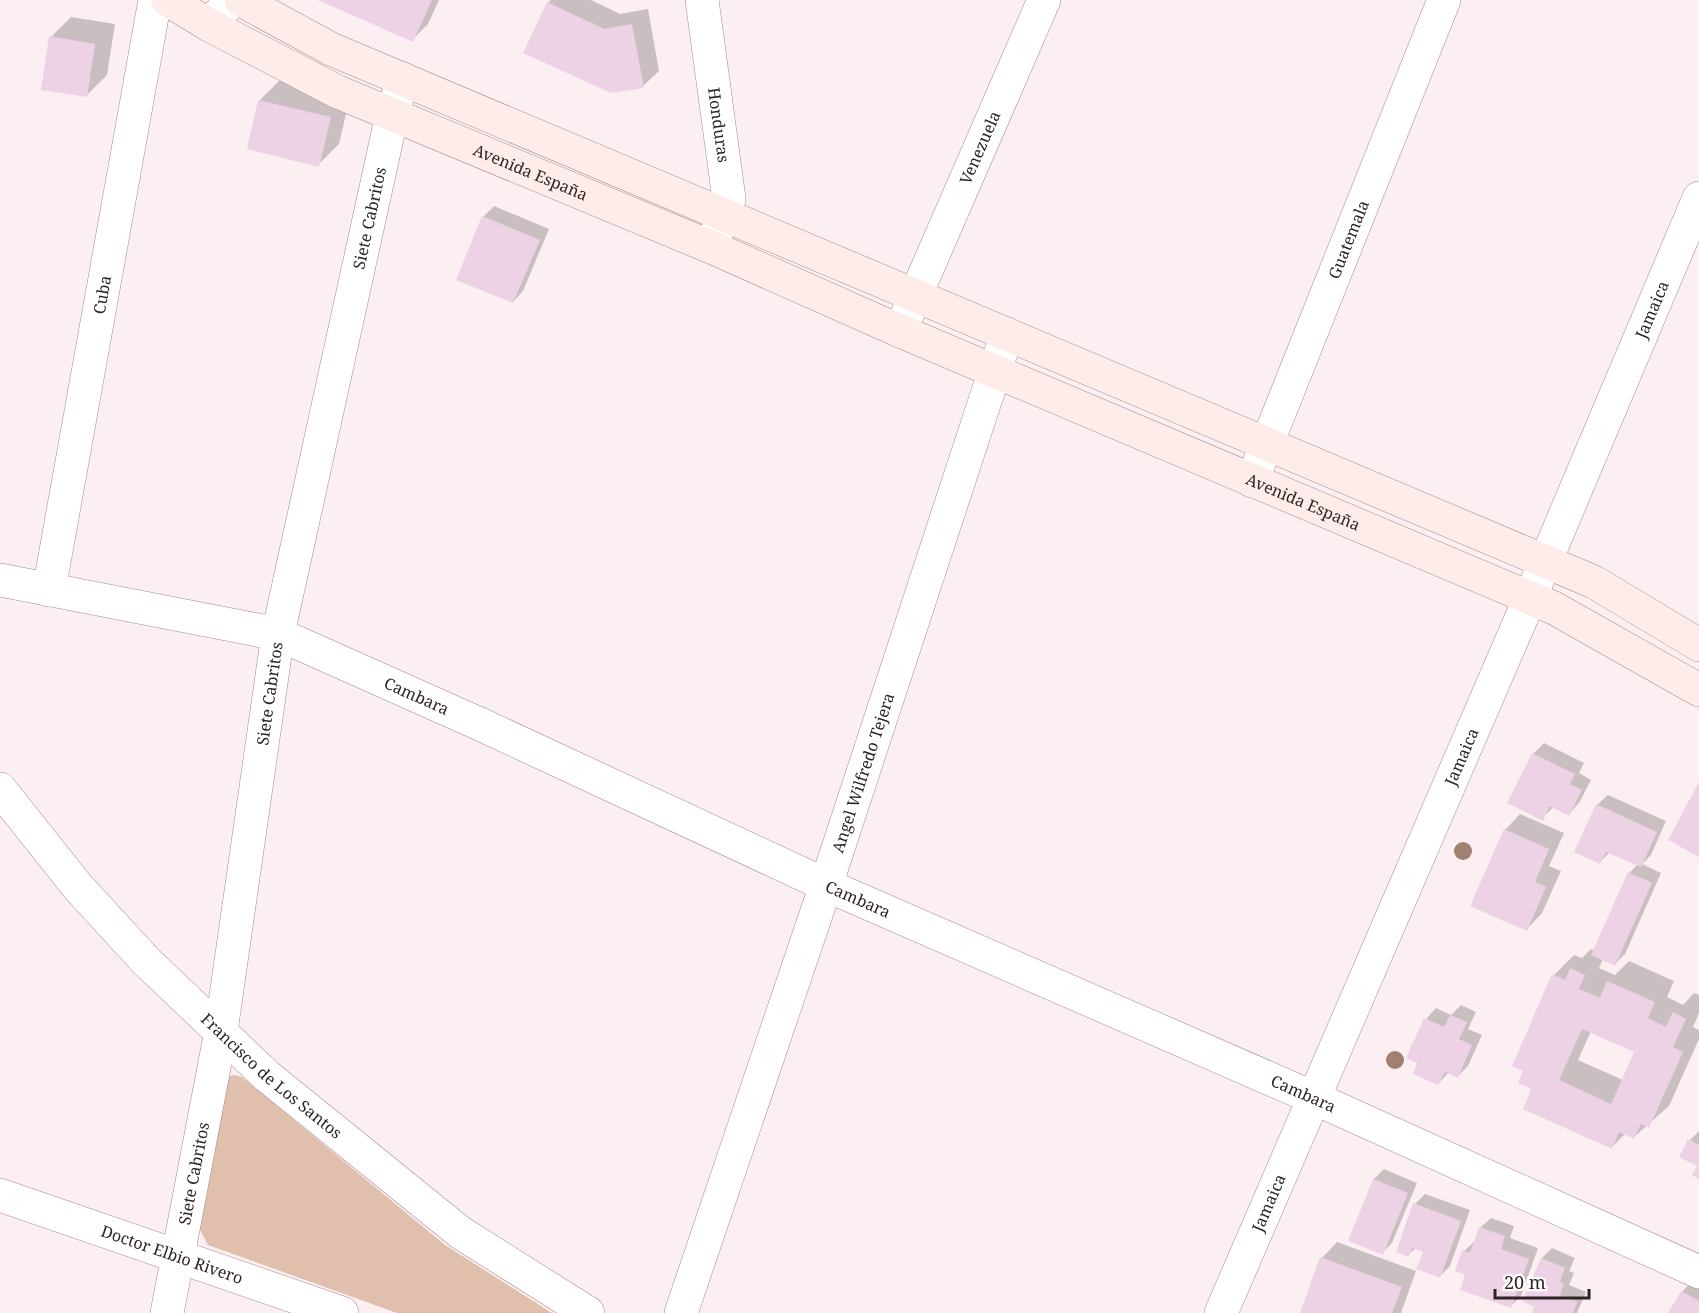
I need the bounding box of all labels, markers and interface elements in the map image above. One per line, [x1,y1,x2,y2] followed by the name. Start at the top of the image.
[703,86,735,164] street label: Honduras
[954,107,1005,188] street label: Venezuela
[470,138,591,206] street label: Avenida España
[347,165,391,271] street label: Siete Cabritos
[1323,197,1374,282] street label: Guatemala
[88,274,116,316] street label: Cuba
[1629,277,1674,343] street label: Jamaica
[1243,468,1364,536] street label: Avenida España
[251,640,288,747] street label: Siete Cabritos
[381,672,453,720] street label: Cambara
[826,690,899,856] street label: Angel Wilfredo Tejera
[1439,724,1484,790] street label: Jamaica
[822,875,894,923] street label: Cambara
[196,1008,347,1144] street label: Francisco de Los Santos
[1267,1070,1340,1118] street label: Cambara
[173,1120,214,1227] street label: Siete Cabritos
[1246,1171,1291,1236] street label: Jamaica
[98,1220,246,1289] street label: Doctor Elbio Rivero
[1495,1262,1590,1300] scale bar
[1504,1270,1546,1294] text: 20 m

